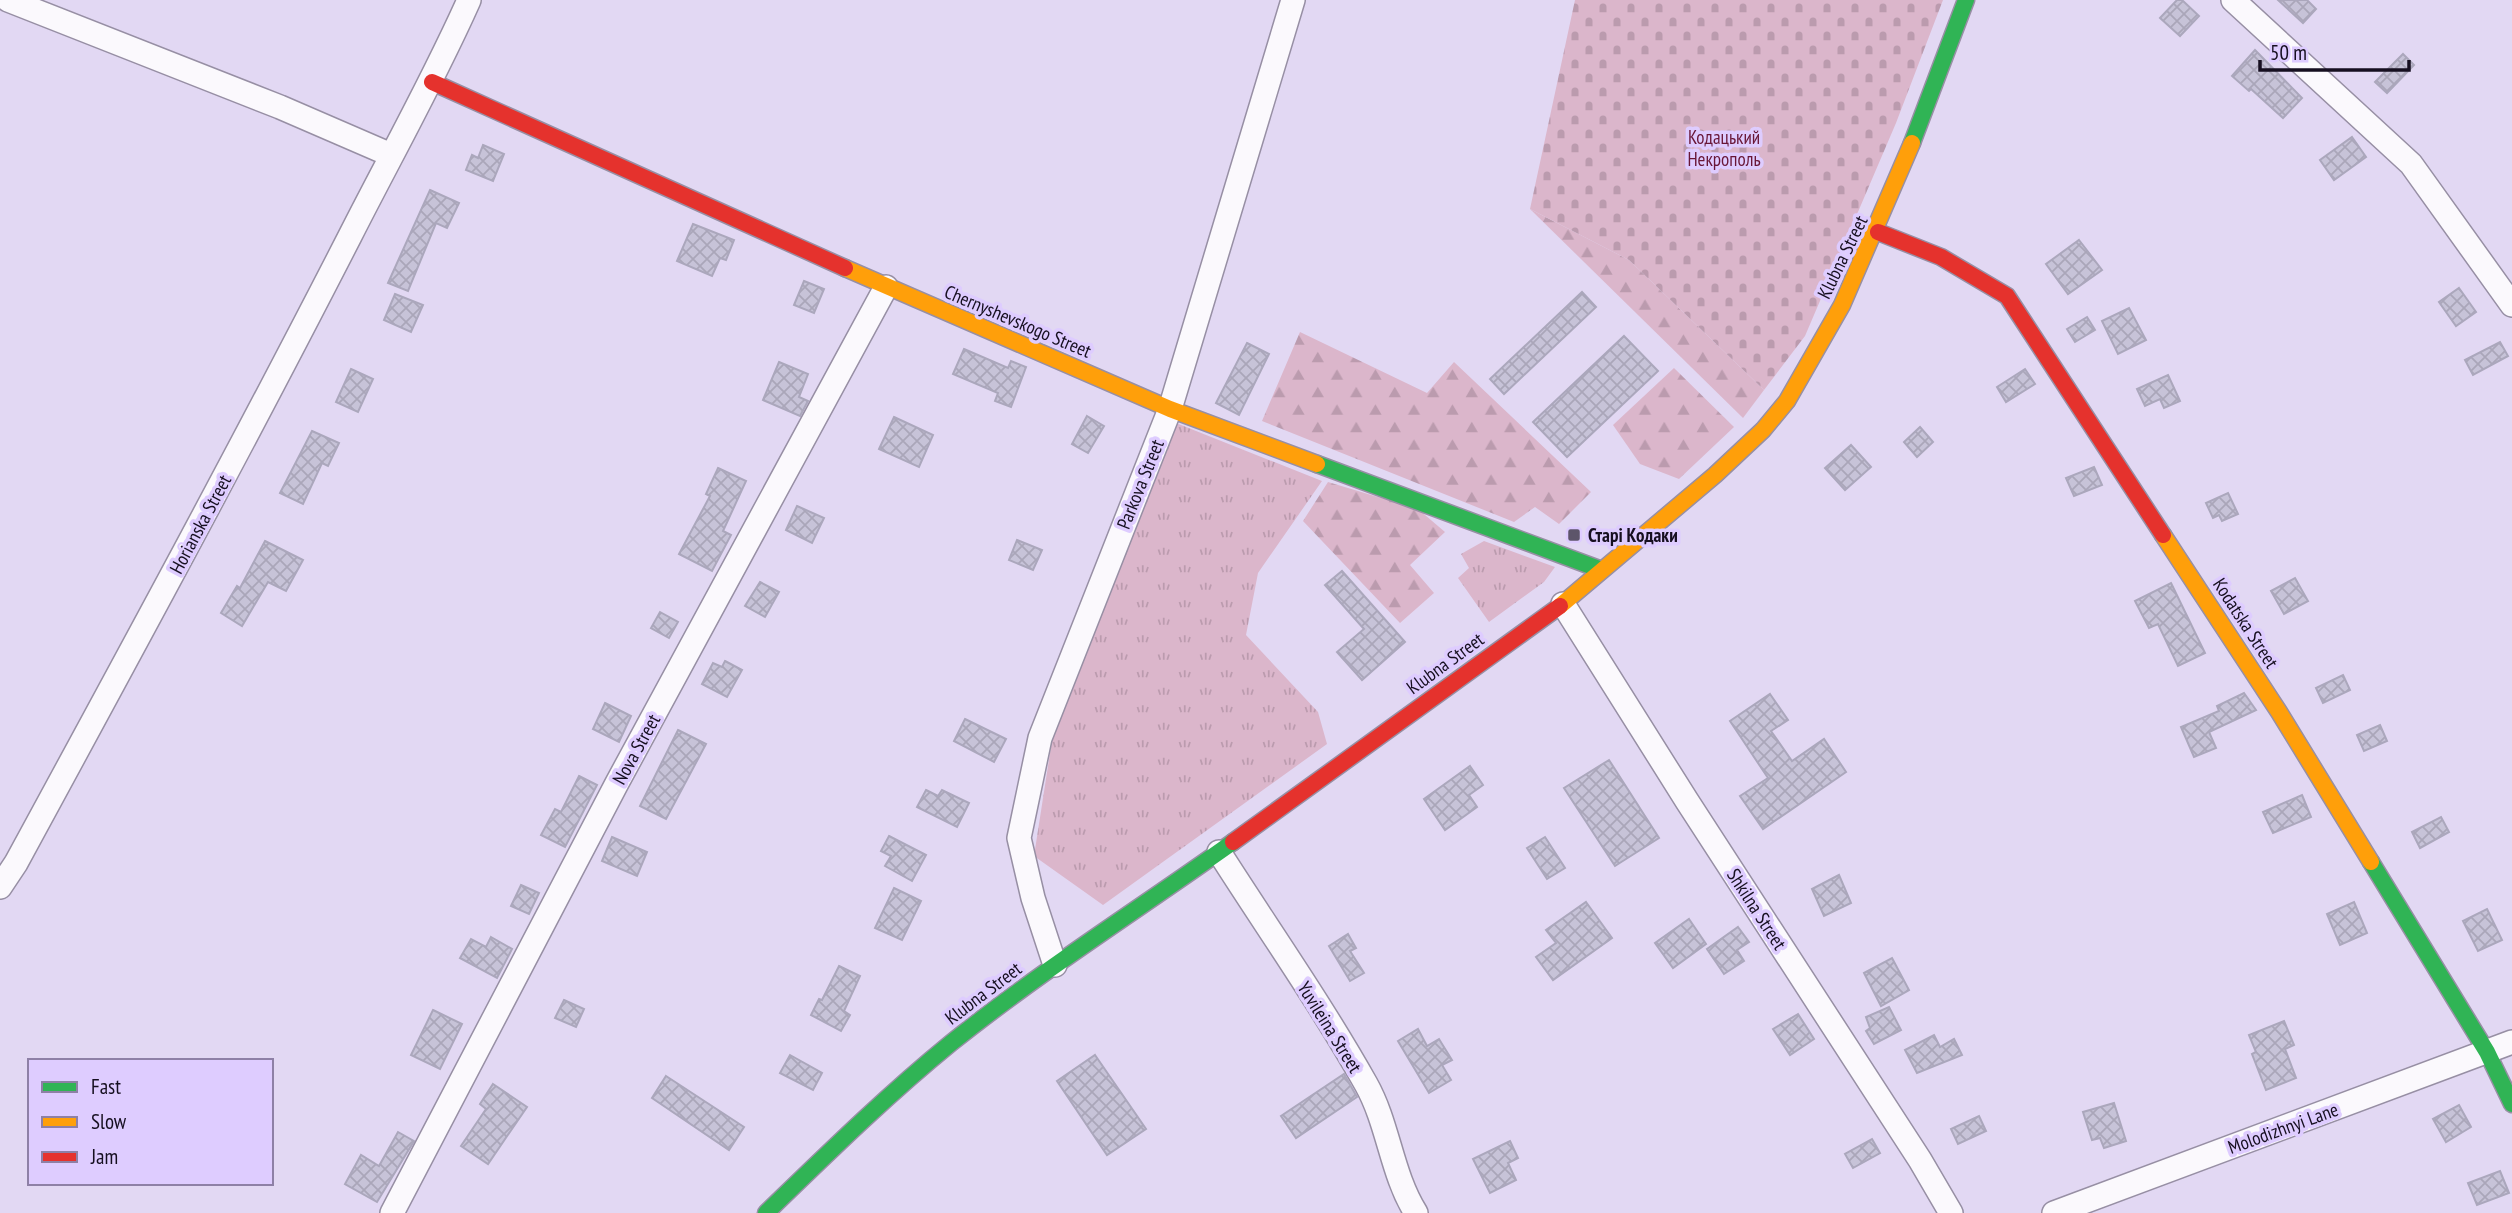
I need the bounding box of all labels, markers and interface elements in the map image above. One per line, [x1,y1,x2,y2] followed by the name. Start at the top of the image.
[2260,28,2409,72] scale bar
[2270,39,2307,66] text: 50 m
[1687,125,1761,171] park label: Кодацький Некрополь
[1812,211,1873,303] street label: Klubna Street
[941,279,1096,363] street label: Chernyshevskogo Street
[1111,435,1169,532] street label: Parkova Street
[164,470,236,577] street label: Horianska Street
[1588,523,1678,547] place label: Старі Кодаки
[1566,527,1582,543] marker: Старі Кодаки
[2208,573,2284,673] street label: Kodatska Street
[1402,627,1489,699] street label: Klubna Street
[607,709,665,788] street label: Nova Street
[1722,864,1792,955] street label: Shkilna Street
[940,956,1027,1030] street label: Klubna Street
[1293,977,1368,1078] street label: Yuvileina Street
[28,1059,273,1185] legend
[91,1073,121,1100] text: Fast
[2225,1097,2342,1159] street label: Molodizhnyi Lane
[91,1108,127,1135] text: Slow
[90,1143,118,1170] text: Jam

